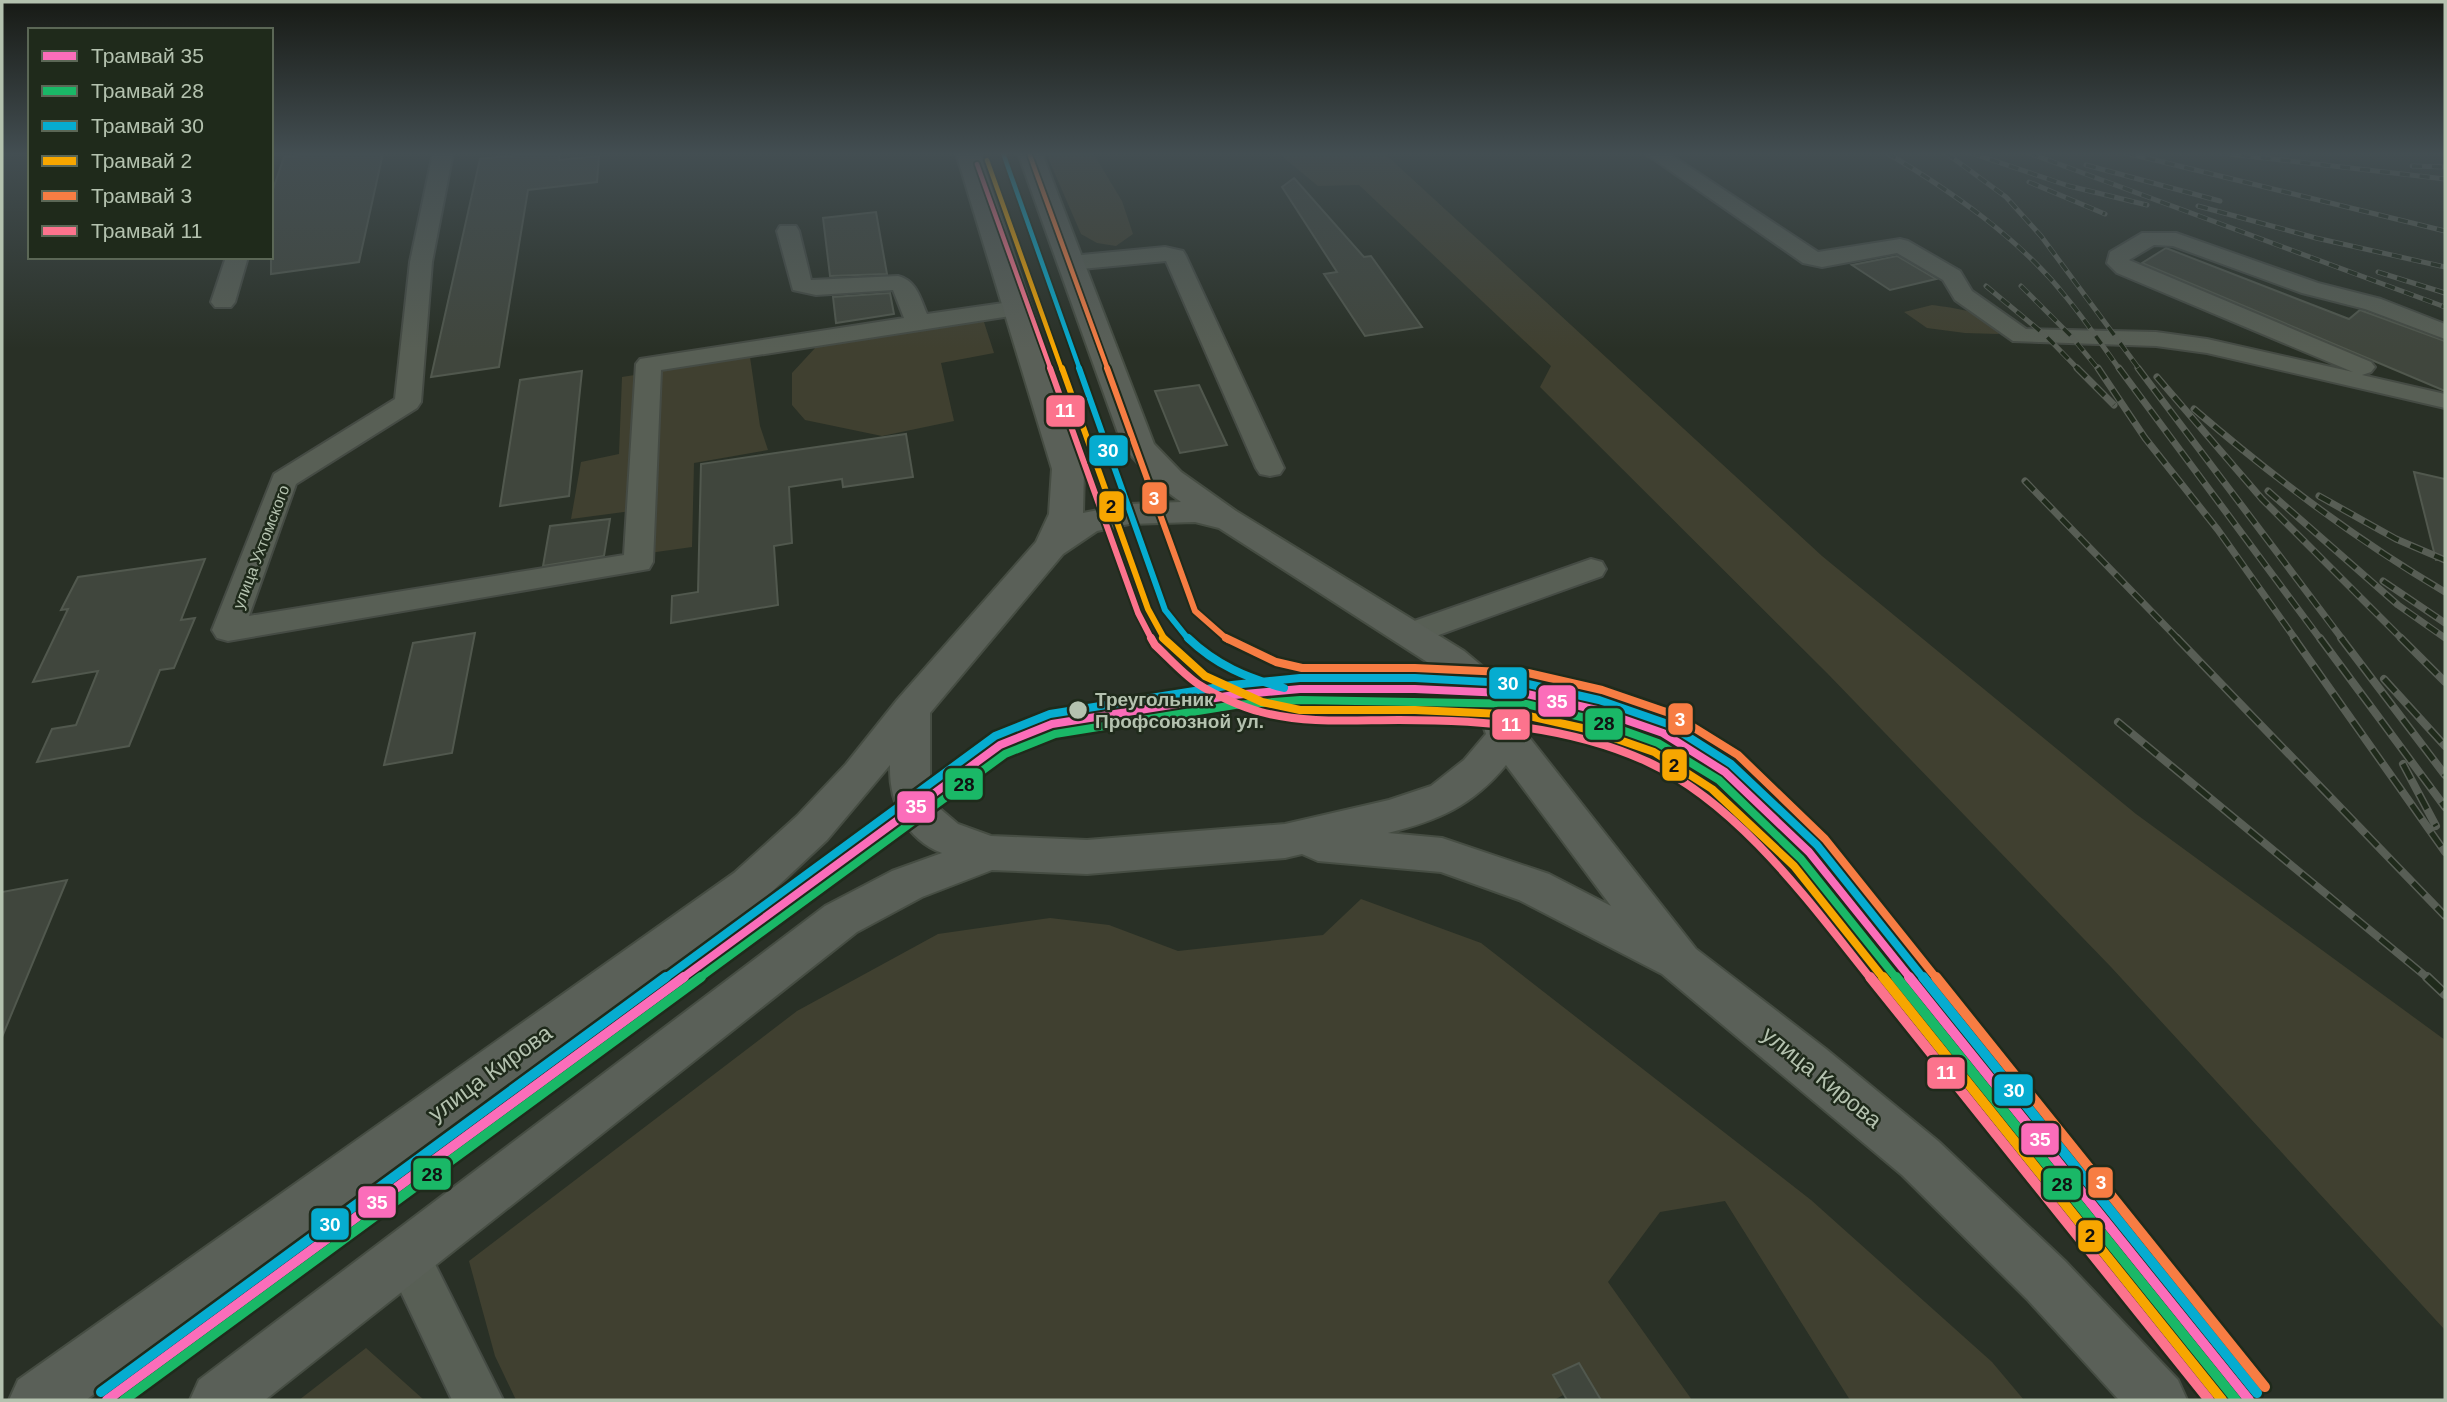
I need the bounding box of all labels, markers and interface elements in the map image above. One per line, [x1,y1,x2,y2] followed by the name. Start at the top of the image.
[28,28,273,259] legend
[91,44,204,67] text: Трамвай 35
[91,79,204,102] text: Трамвай 28
[91,114,204,137] text: Трамвай 30
[91,149,192,172] text: Трамвай 2
[91,184,192,207] text: Трамвай 3
[91,219,202,242] text: Трамвай 11
[1045,394,1086,428] line badge: 11
[1055,400,1075,421] text: 11
[1088,434,1129,467] line badge: 30
[1097,440,1119,461] text: 30
[1141,481,1168,515] line badge: 3
[230,483,292,611] street label: улица Ухтомского
[1149,488,1159,509] text: 3
[1098,490,1125,523] line badge: 2
[1106,496,1116,517] text: 2
[1488,666,1528,700] line badge: 30
[1497,673,1519,694] text: 30
[1537,684,1577,718] line badge: 35
[1095,689,1264,732] place label: Треугольник Профсоюзной ул.
[1546,691,1568,712] text: 35
[1067,699,1089,721] marker: Треугольник Профсоюзной ул.
[1667,702,1694,736] line badge: 3
[1584,707,1624,741] line badge: 28
[1491,708,1531,741] line badge: 11
[1675,709,1685,730] text: 3
[1593,713,1615,734] text: 28
[1501,714,1521,735] text: 11
[1661,748,1688,782] line badge: 2
[1669,755,1679,776] text: 2
[944,767,984,801] line badge: 28
[953,774,975,795] text: 28
[896,790,936,824] line badge: 35
[905,796,927,817] text: 35
[423,1019,557,1126] street label: улица Кирова
[1757,1021,1887,1133] street label: улица Кирова
[1926,1056,1966,1090] line badge: 11
[1936,1062,1956,1083] text: 11
[1993,1073,2034,1107] line badge: 30
[2003,1080,2025,1101] text: 30
[2020,1122,2060,1156] line badge: 35
[2029,1129,2051,1150] text: 35
[412,1157,452,1191] line badge: 28
[421,1164,443,1185] text: 28
[2087,1166,2114,1199] line badge: 3
[2042,1167,2082,1201] line badge: 28
[2096,1172,2106,1193] text: 3
[2051,1174,2073,1195] text: 28
[357,1185,397,1219] line badge: 35
[366,1192,388,1213] text: 35
[310,1207,350,1241] line badge: 30
[319,1214,341,1235] text: 30
[2077,1219,2104,1253] line badge: 2
[2085,1225,2095,1246] text: 2

